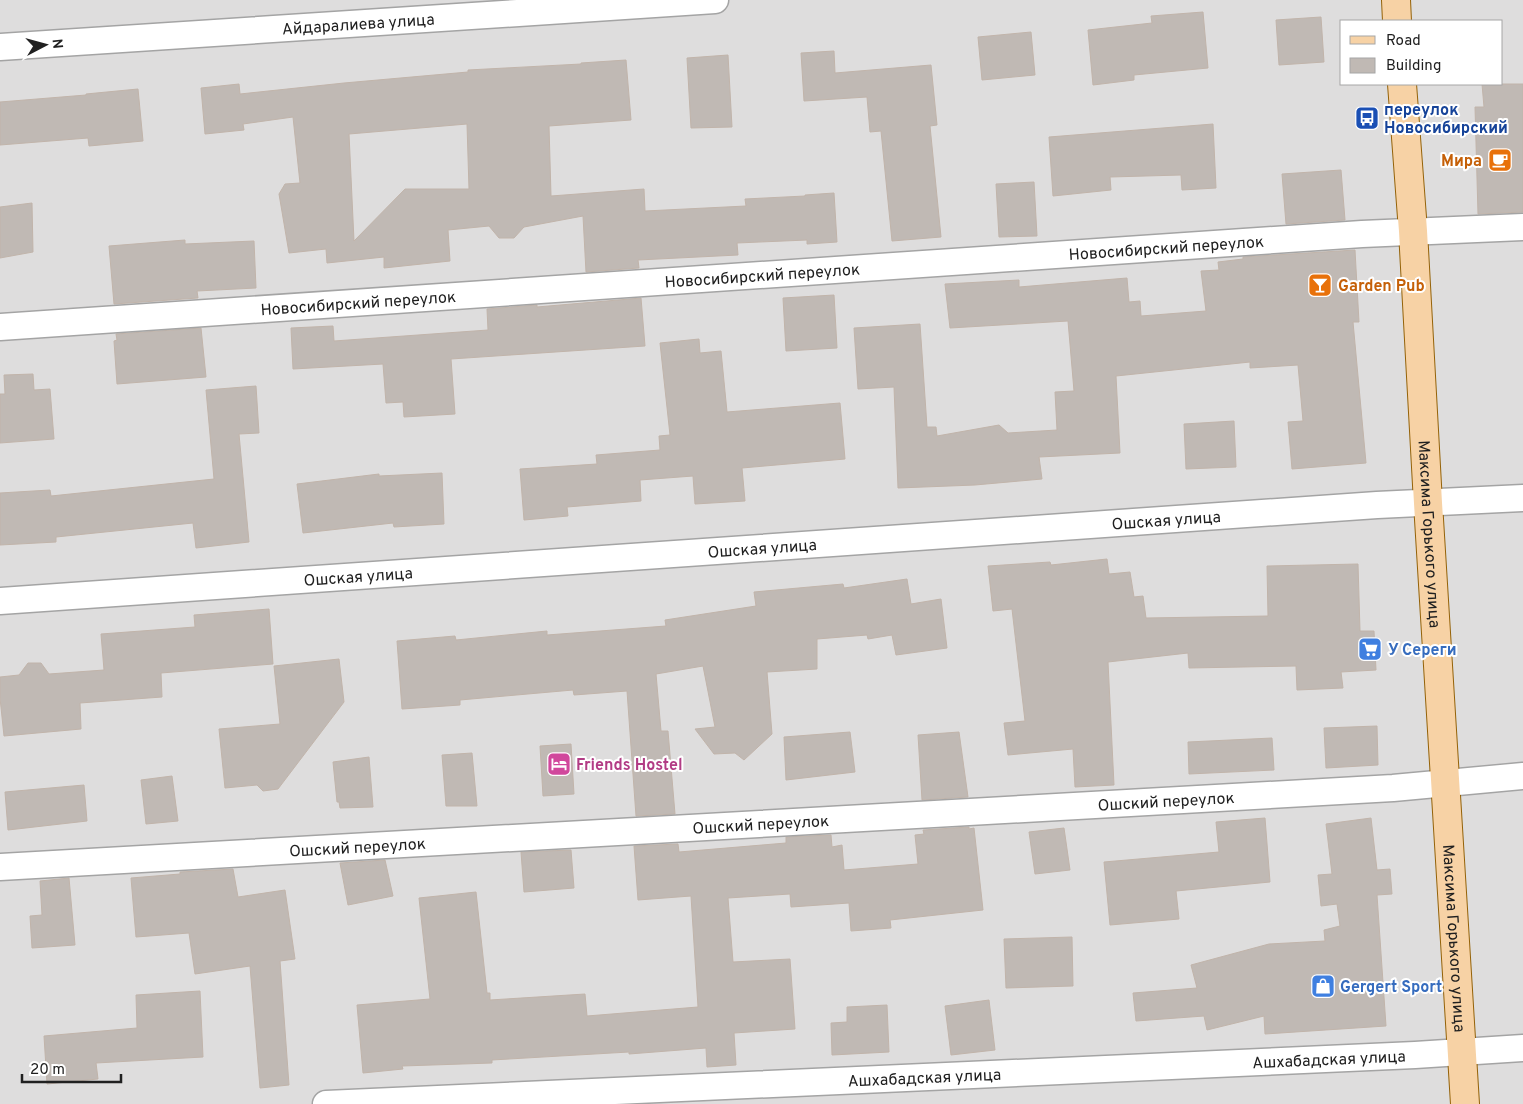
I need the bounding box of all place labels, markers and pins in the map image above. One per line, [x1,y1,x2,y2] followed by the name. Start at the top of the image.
[1384,101,1508,139] place label: переулок Новосибирский
[1354,105,1380,131] bus stop icon: переулок Новосибирский
[1487,147,1513,173] cafe icon: Мира
[1441,152,1482,172] place label: Мира
[1307,272,1333,298] bar icon: Garden Pub
[1338,277,1425,297] place label: Garden Pub
[1357,636,1383,662] supermarket icon: У Сереги
[1388,641,1457,661] place label: У Сереги
[546,751,572,777] hotel icon: Friends Hostel
[576,756,683,776] place label: Friends Hostel
[1310,973,1336,999] shop icon: Gergert Sport
[1340,978,1442,998] place label: Gergert Sport

